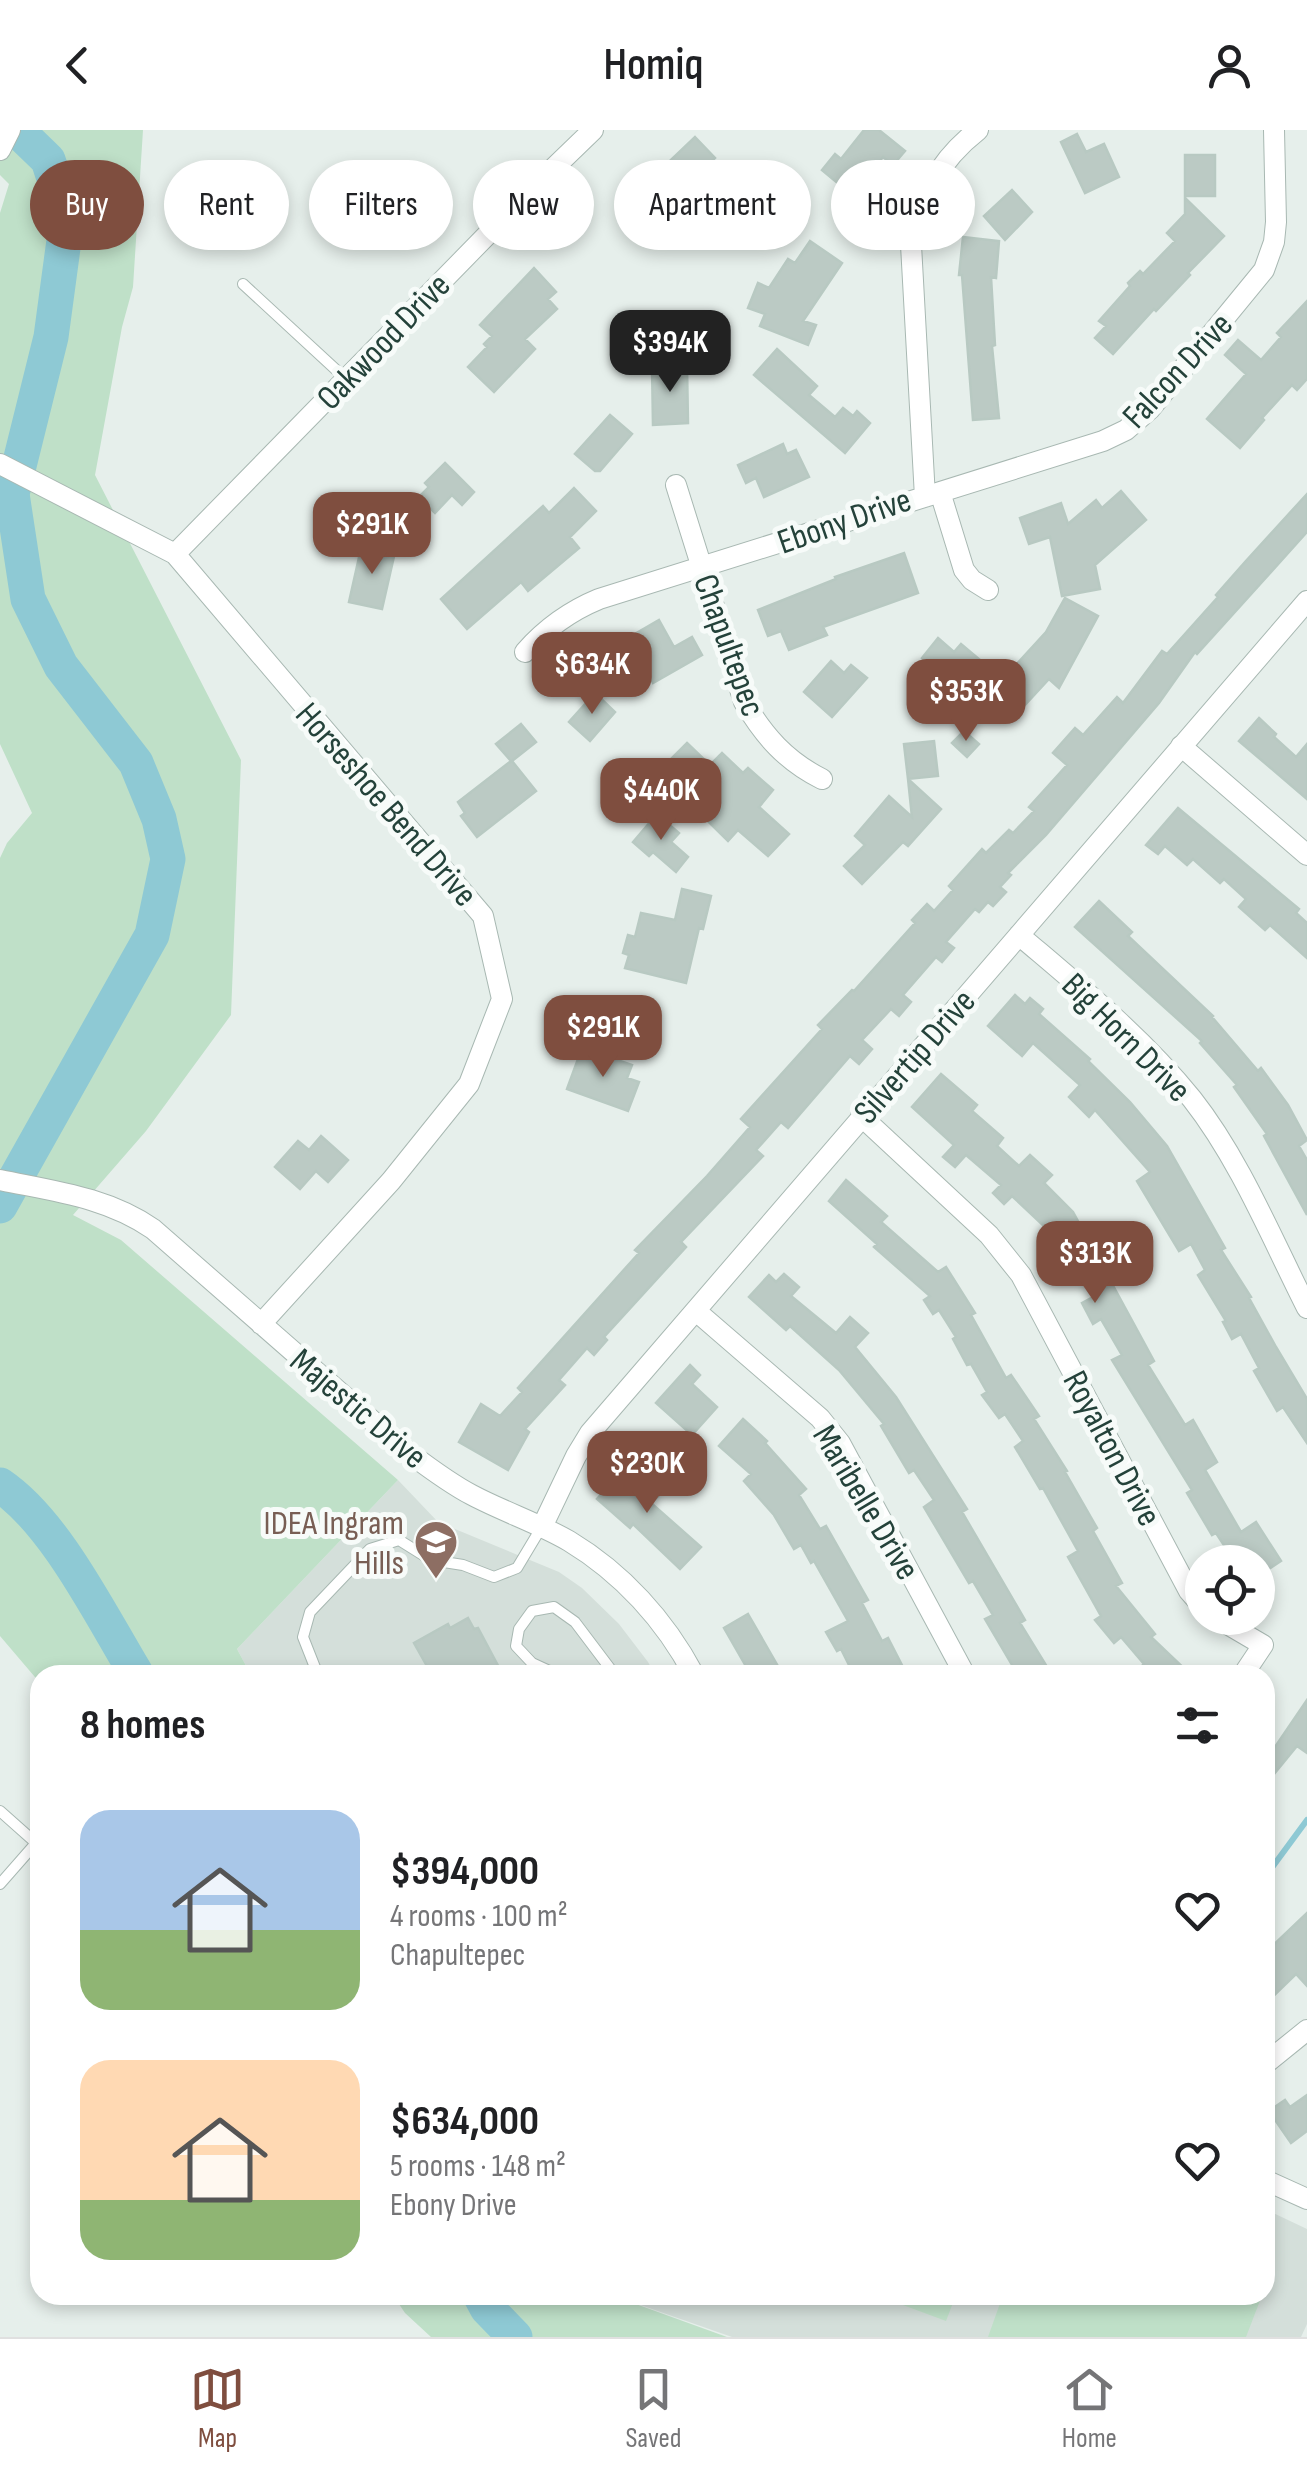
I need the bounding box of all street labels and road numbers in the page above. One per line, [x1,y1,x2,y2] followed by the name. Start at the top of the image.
[308,265,460,419] street label: Oakwood Drive
[1114,304,1242,438] street label: Falcon Drive
[772,479,917,564] street label: Ebony Drive
[683,569,774,722] street label: Chapultepec
[286,694,486,916] street label: Horseshoe Bend Drive
[1052,964,1200,1112] street label: Big Horn Drive
[845,981,985,1133] street label: Silvertip Drive
[281,1340,435,1479] street label: Majestic Drive
[1053,1364,1170,1534] street label: Royalton Drive
[803,1417,929,1588] street label: Maribelle Drive

